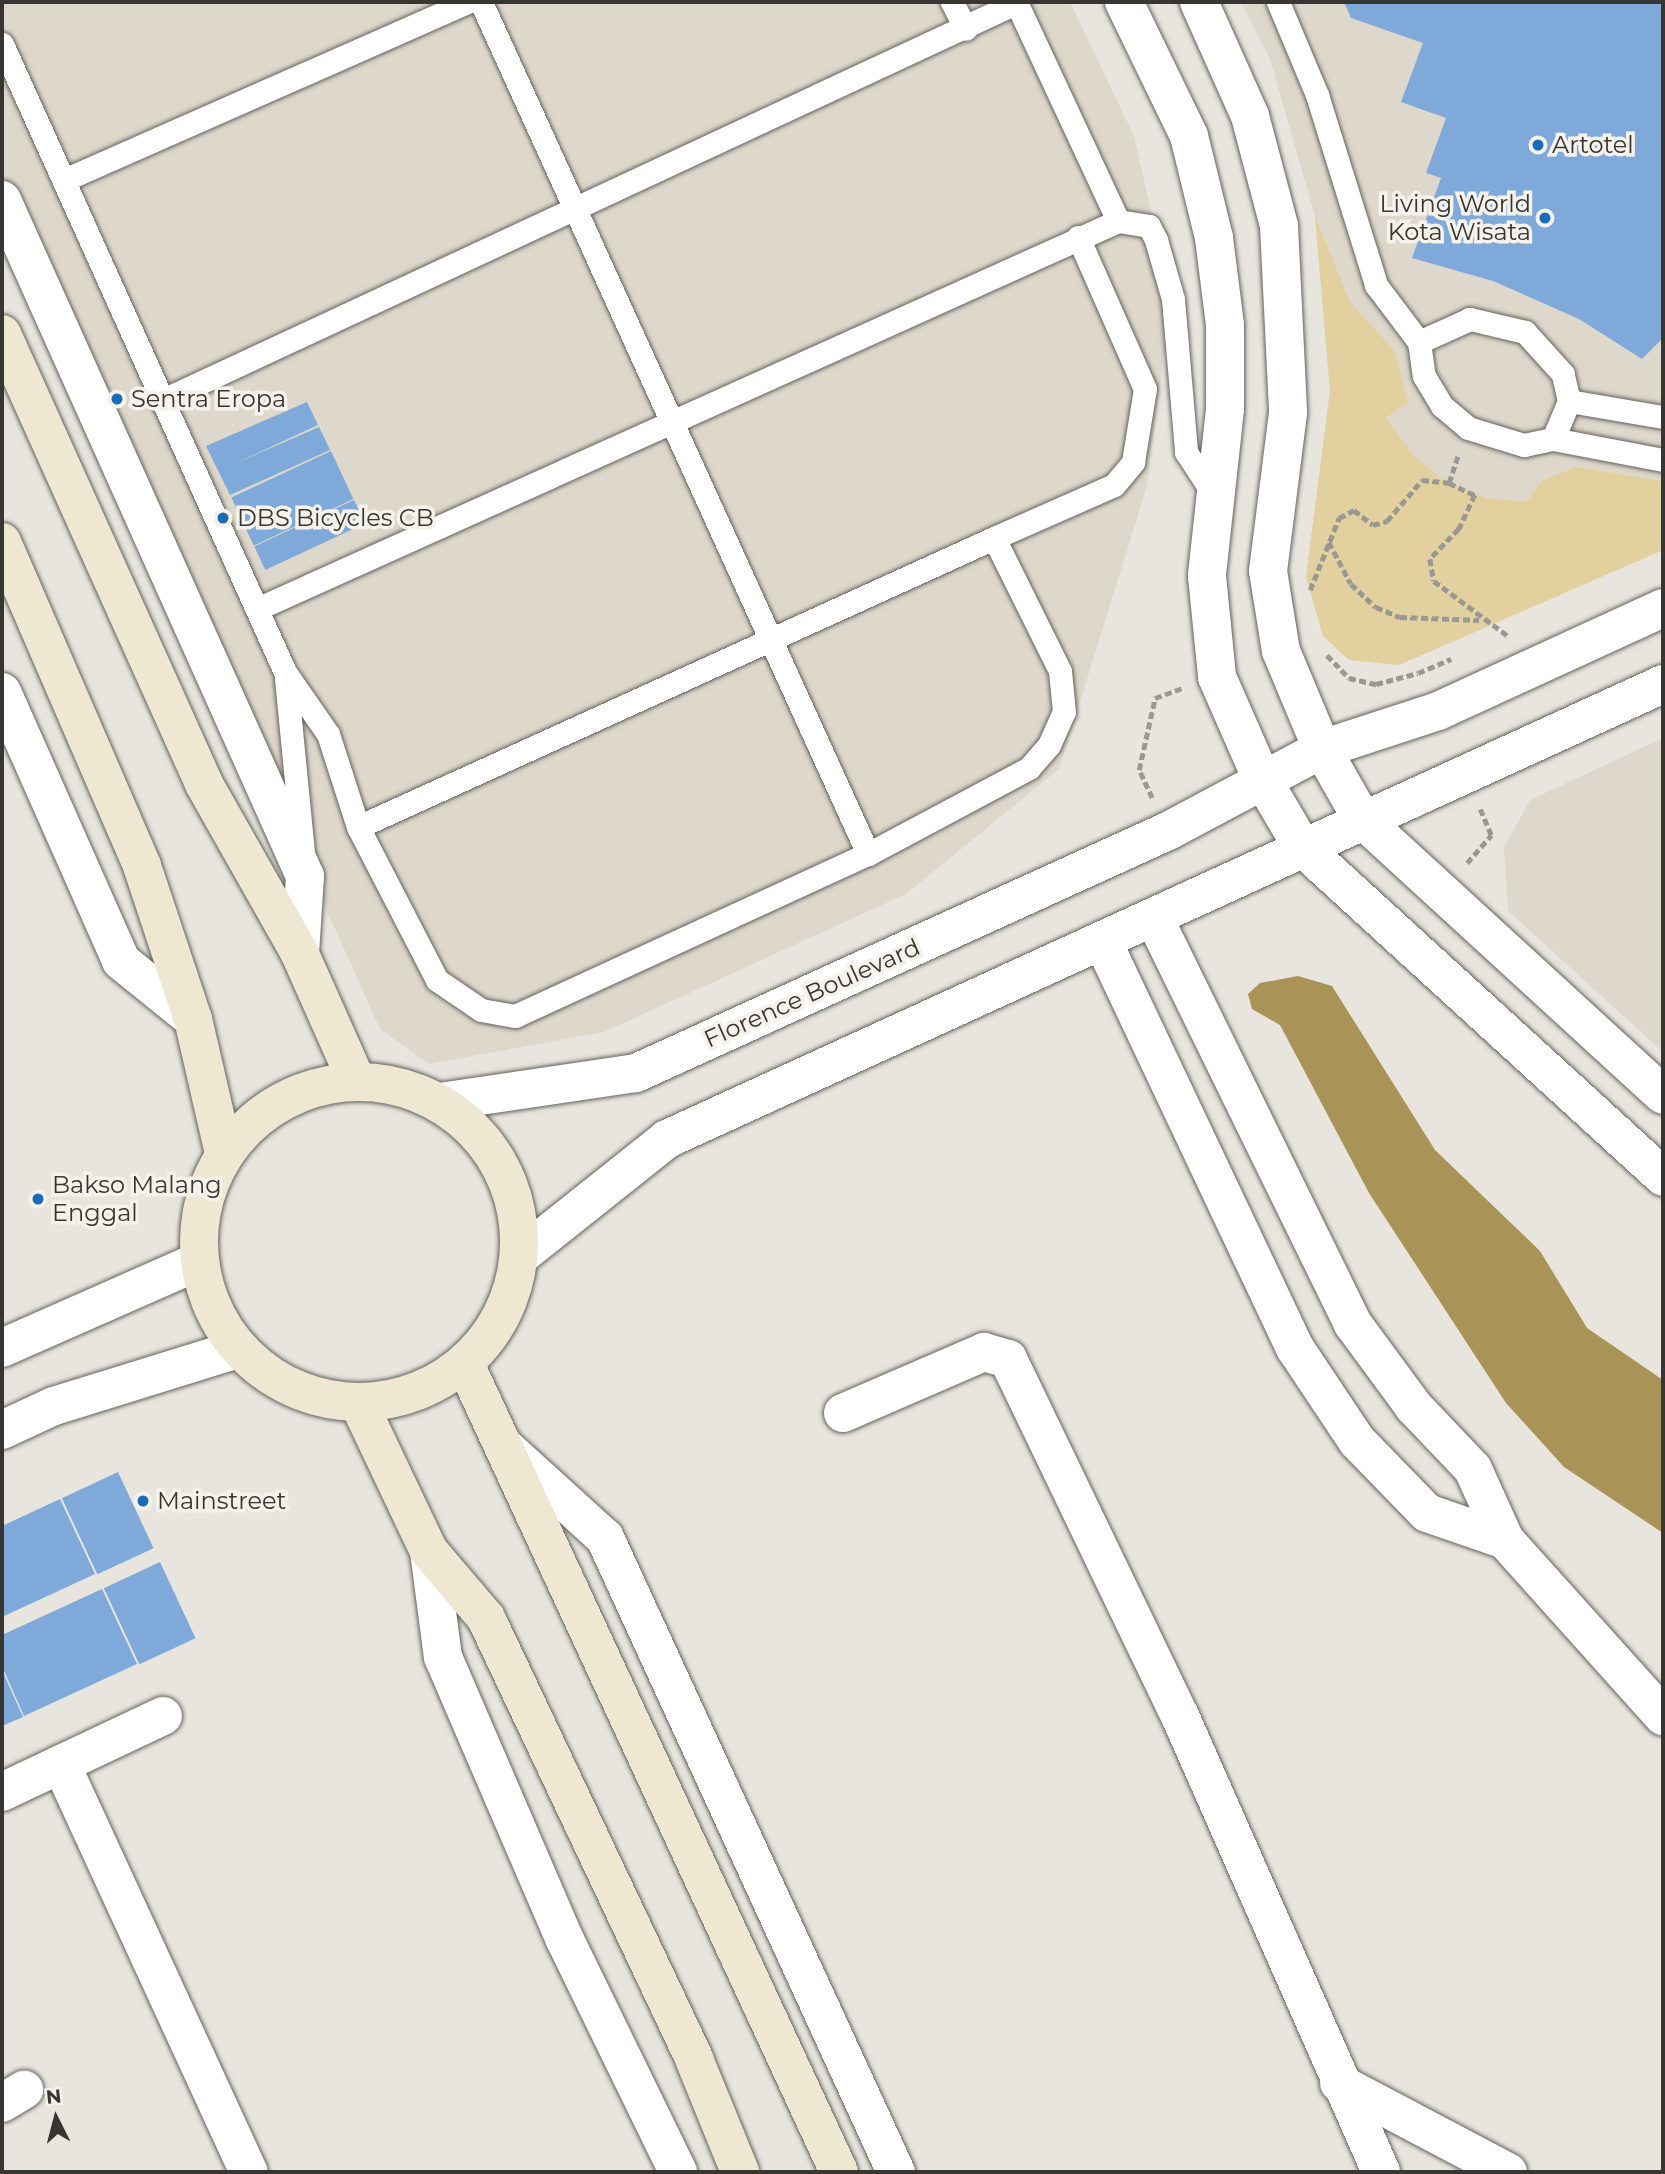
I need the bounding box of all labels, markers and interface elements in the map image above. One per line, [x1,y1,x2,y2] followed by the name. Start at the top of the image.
[1552,131,1634,159] place label: Artotel
[1530,137,1546,153] marker: Artotel
[1379,190,1531,246] place label: Living World Kota Wisata
[1537,210,1553,226] marker: Living World Kota Wisata
[131,385,286,413] place label: Sentra Eropa
[109,391,125,407] marker: Sentra Eropa
[237,504,434,532] place label: DBS Bicycles CB
[215,510,231,526] marker: DBS Bicycles CB
[700,932,924,1054] street label: Florence Boulevard
[52,1171,222,1227] place label: Bakso Malang Enggal
[30,1191,46,1207] marker: Bakso Malang Enggal
[157,1487,286,1515] place label: Mainstreet
[135,1493,151,1509] marker: Mainstreet
[21,2083,91,2153] north arrow
[45,2084,63,2109] text: N

